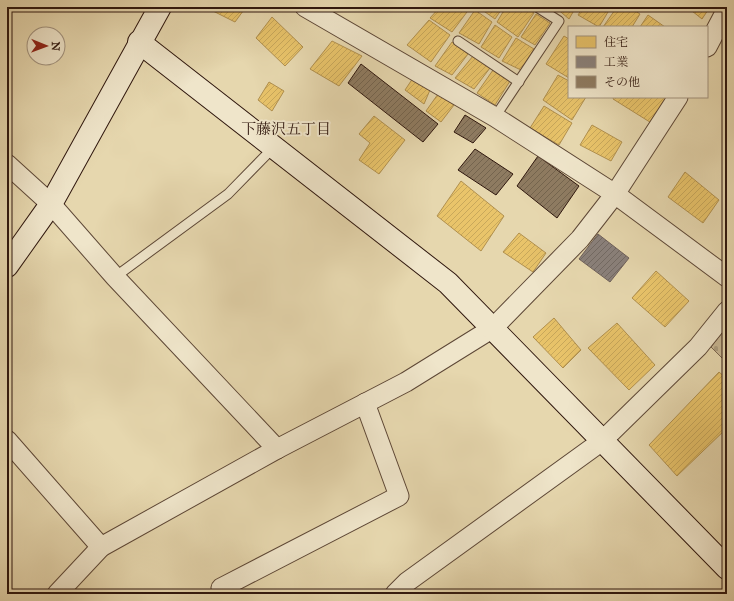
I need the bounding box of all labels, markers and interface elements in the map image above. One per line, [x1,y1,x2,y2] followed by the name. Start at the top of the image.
[26,26,66,66] north arrow
[568,26,708,98] legend
[604,35,628,49] text: 住宅
[49,41,62,52] text: N
[604,55,628,69] text: 工業
[604,75,640,89] text: その他
[241,120,331,138] district label: 下藤沢五丁目

